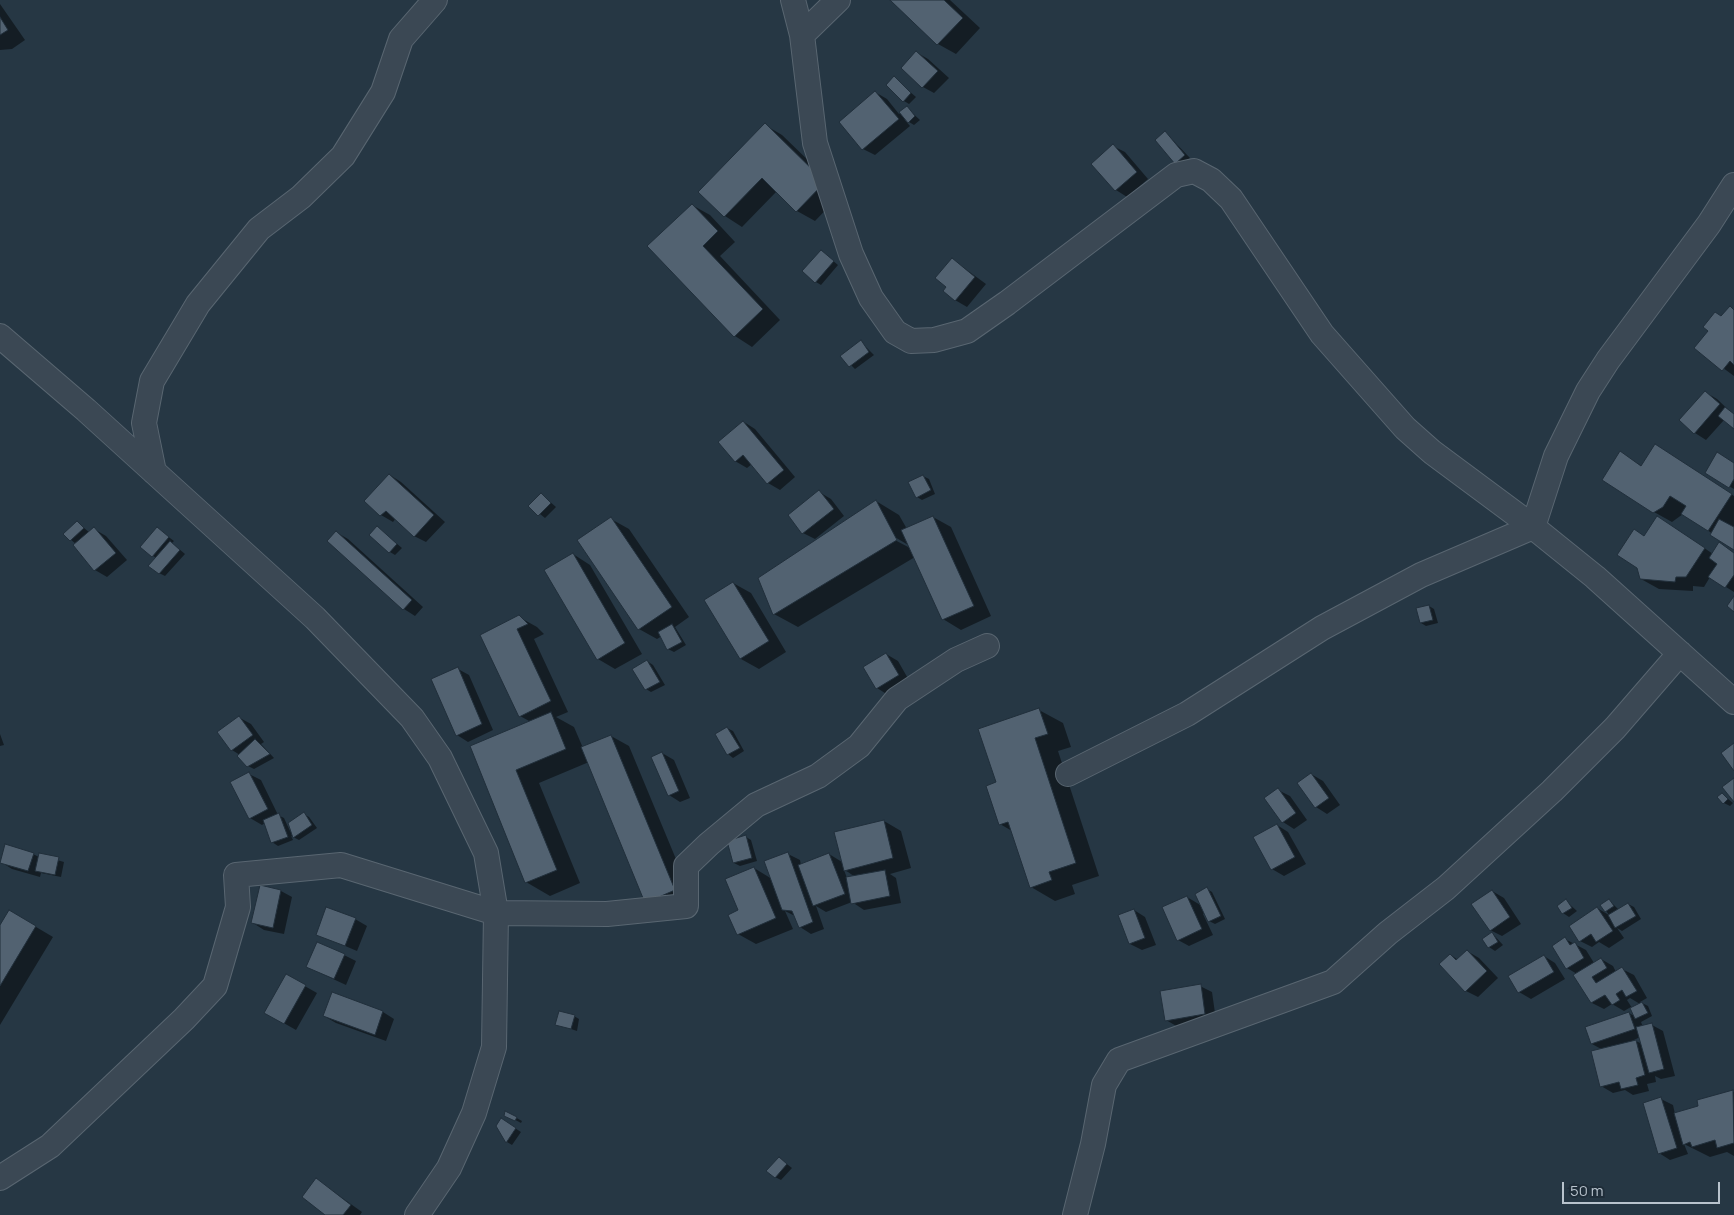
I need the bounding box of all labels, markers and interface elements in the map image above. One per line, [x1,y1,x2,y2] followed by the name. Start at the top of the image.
[1564,1172,1722,1204] scale bar
[1570,1180,1604,1201] text: 50 m

